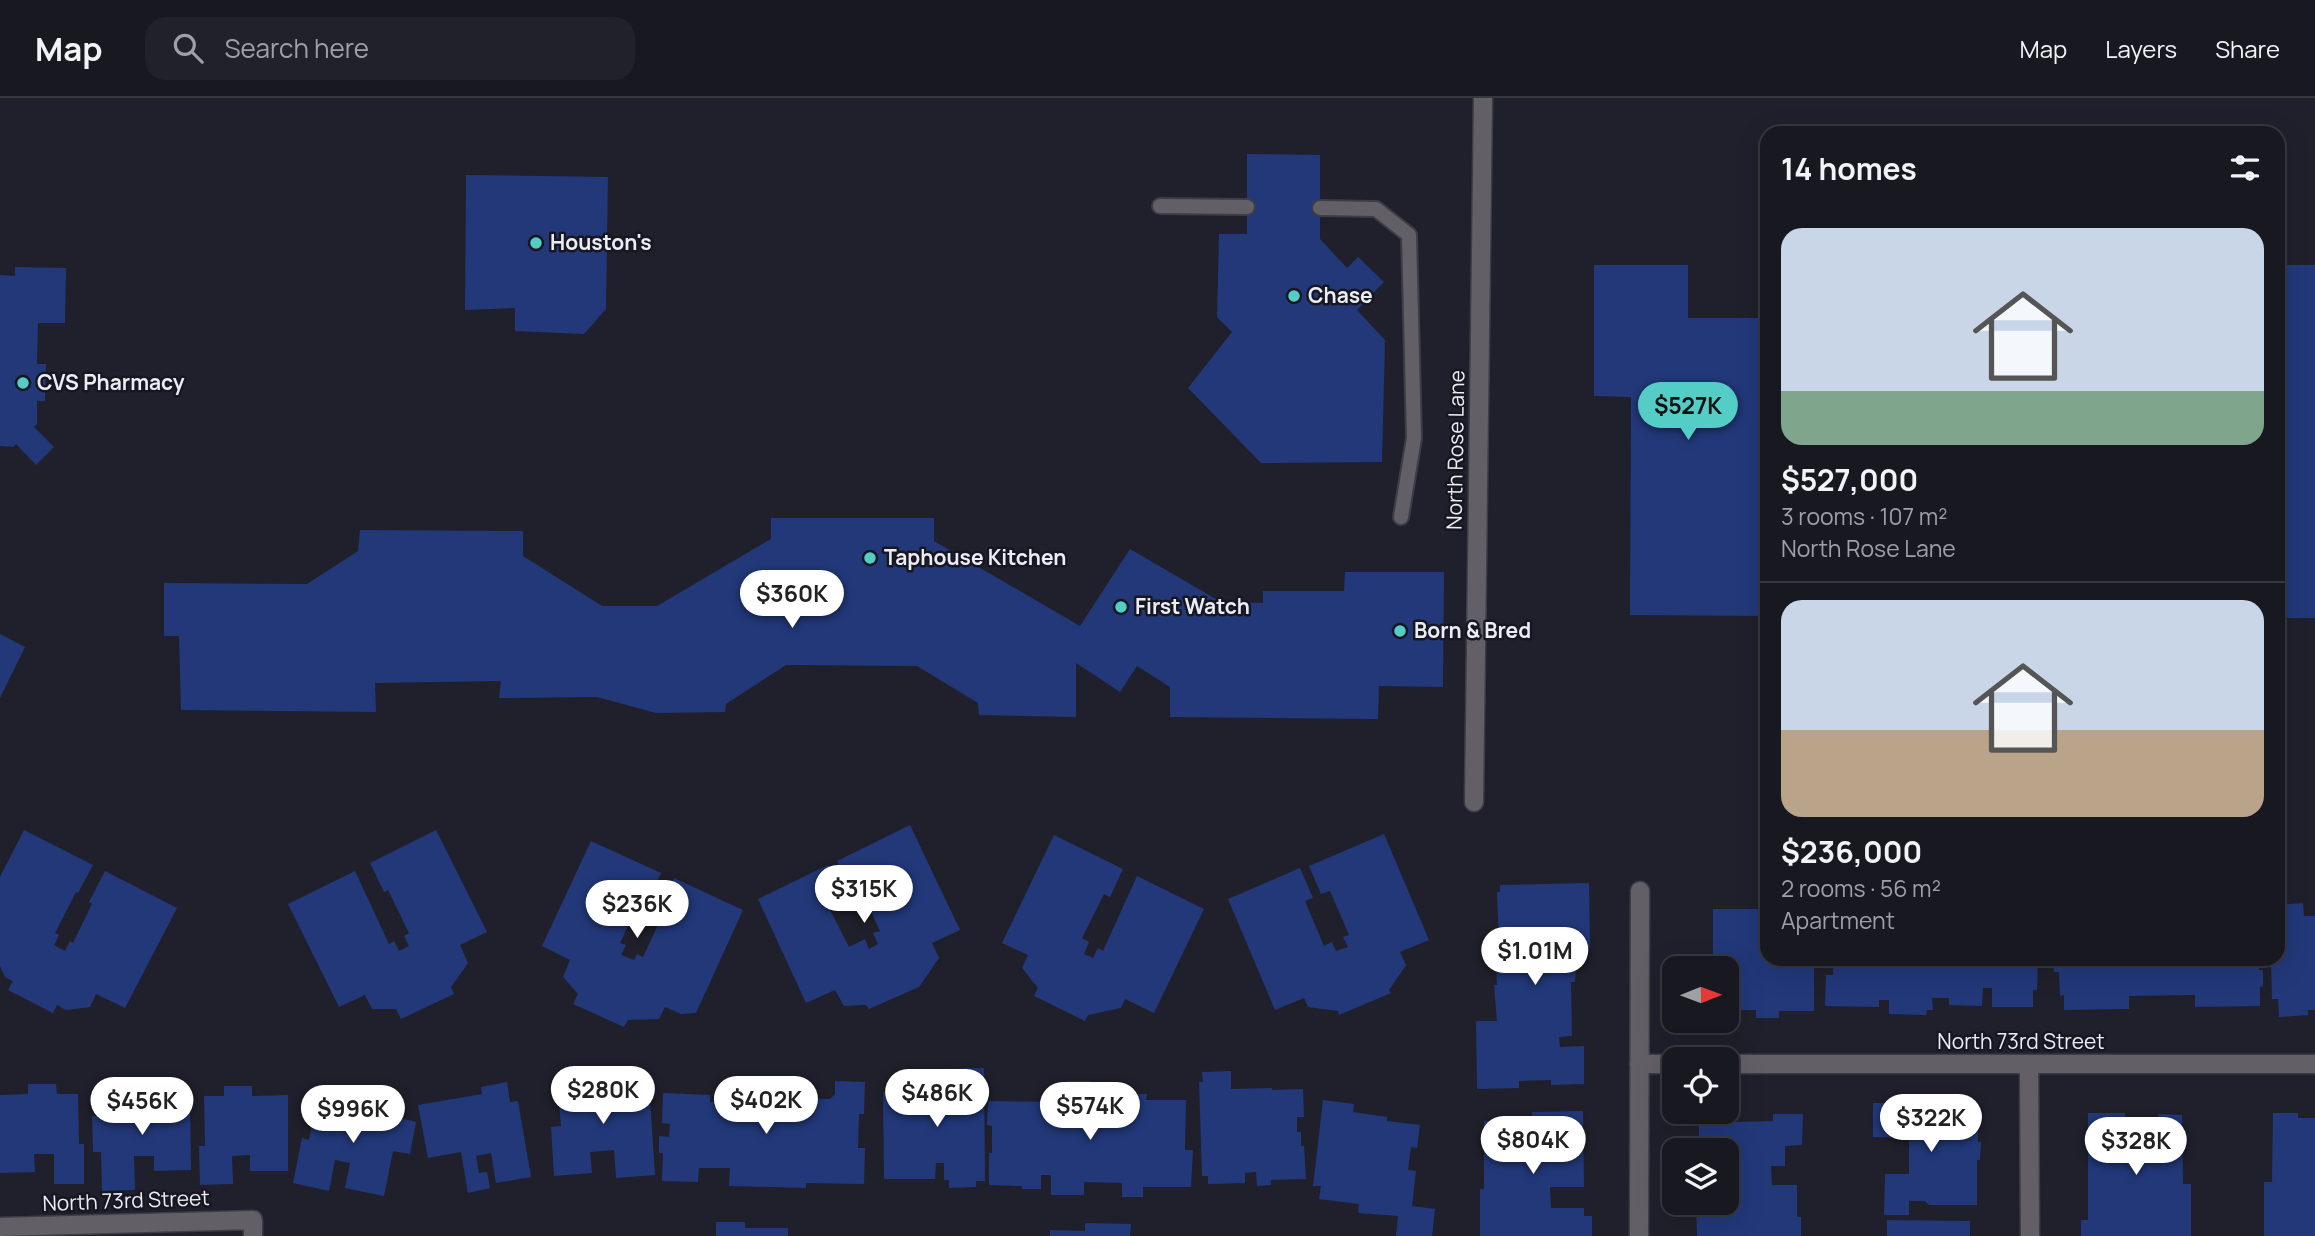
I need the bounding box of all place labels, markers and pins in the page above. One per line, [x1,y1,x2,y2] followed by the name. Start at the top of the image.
[550,228,652,256] place label: Houston's
[528,235,544,251] marker: Houston's
[1308,281,1373,309] place label: Chase
[1286,288,1302,304] marker: Chase
[37,368,185,396] place label: CVS Pharmacy
[15,375,31,391] marker: CVS Pharmacy
[1639,382,1737,442] pin: $527K
[884,543,1066,571] place label: Taphouse Kitchen
[862,550,878,566] marker: Taphouse Kitchen
[743,570,841,630] pin: $360K
[1135,592,1250,620] place label: First Watch
[1113,599,1129,615] marker: First Watch
[1414,616,1531,644] place label: Born & Bred
[1392,623,1408,639] marker: Born & Bred
[815,866,913,925] pin: $315K
[588,880,686,940] pin: $236K
[1478,928,1592,987] pin: $1.01M
[554,1066,652,1126] pin: $280K
[888,1070,986,1129] pin: $486K
[717,1076,815,1136] pin: $402K
[93,1077,191,1137] pin: $456K
[1041,1082,1139,1142] pin: $574K
[304,1086,402,1145] pin: $996K
[1882,1094,1980,1154] pin: $322K
[1484,1116,1582,1176] pin: $804K
[2087,1118,2185,1177] pin: $328K

